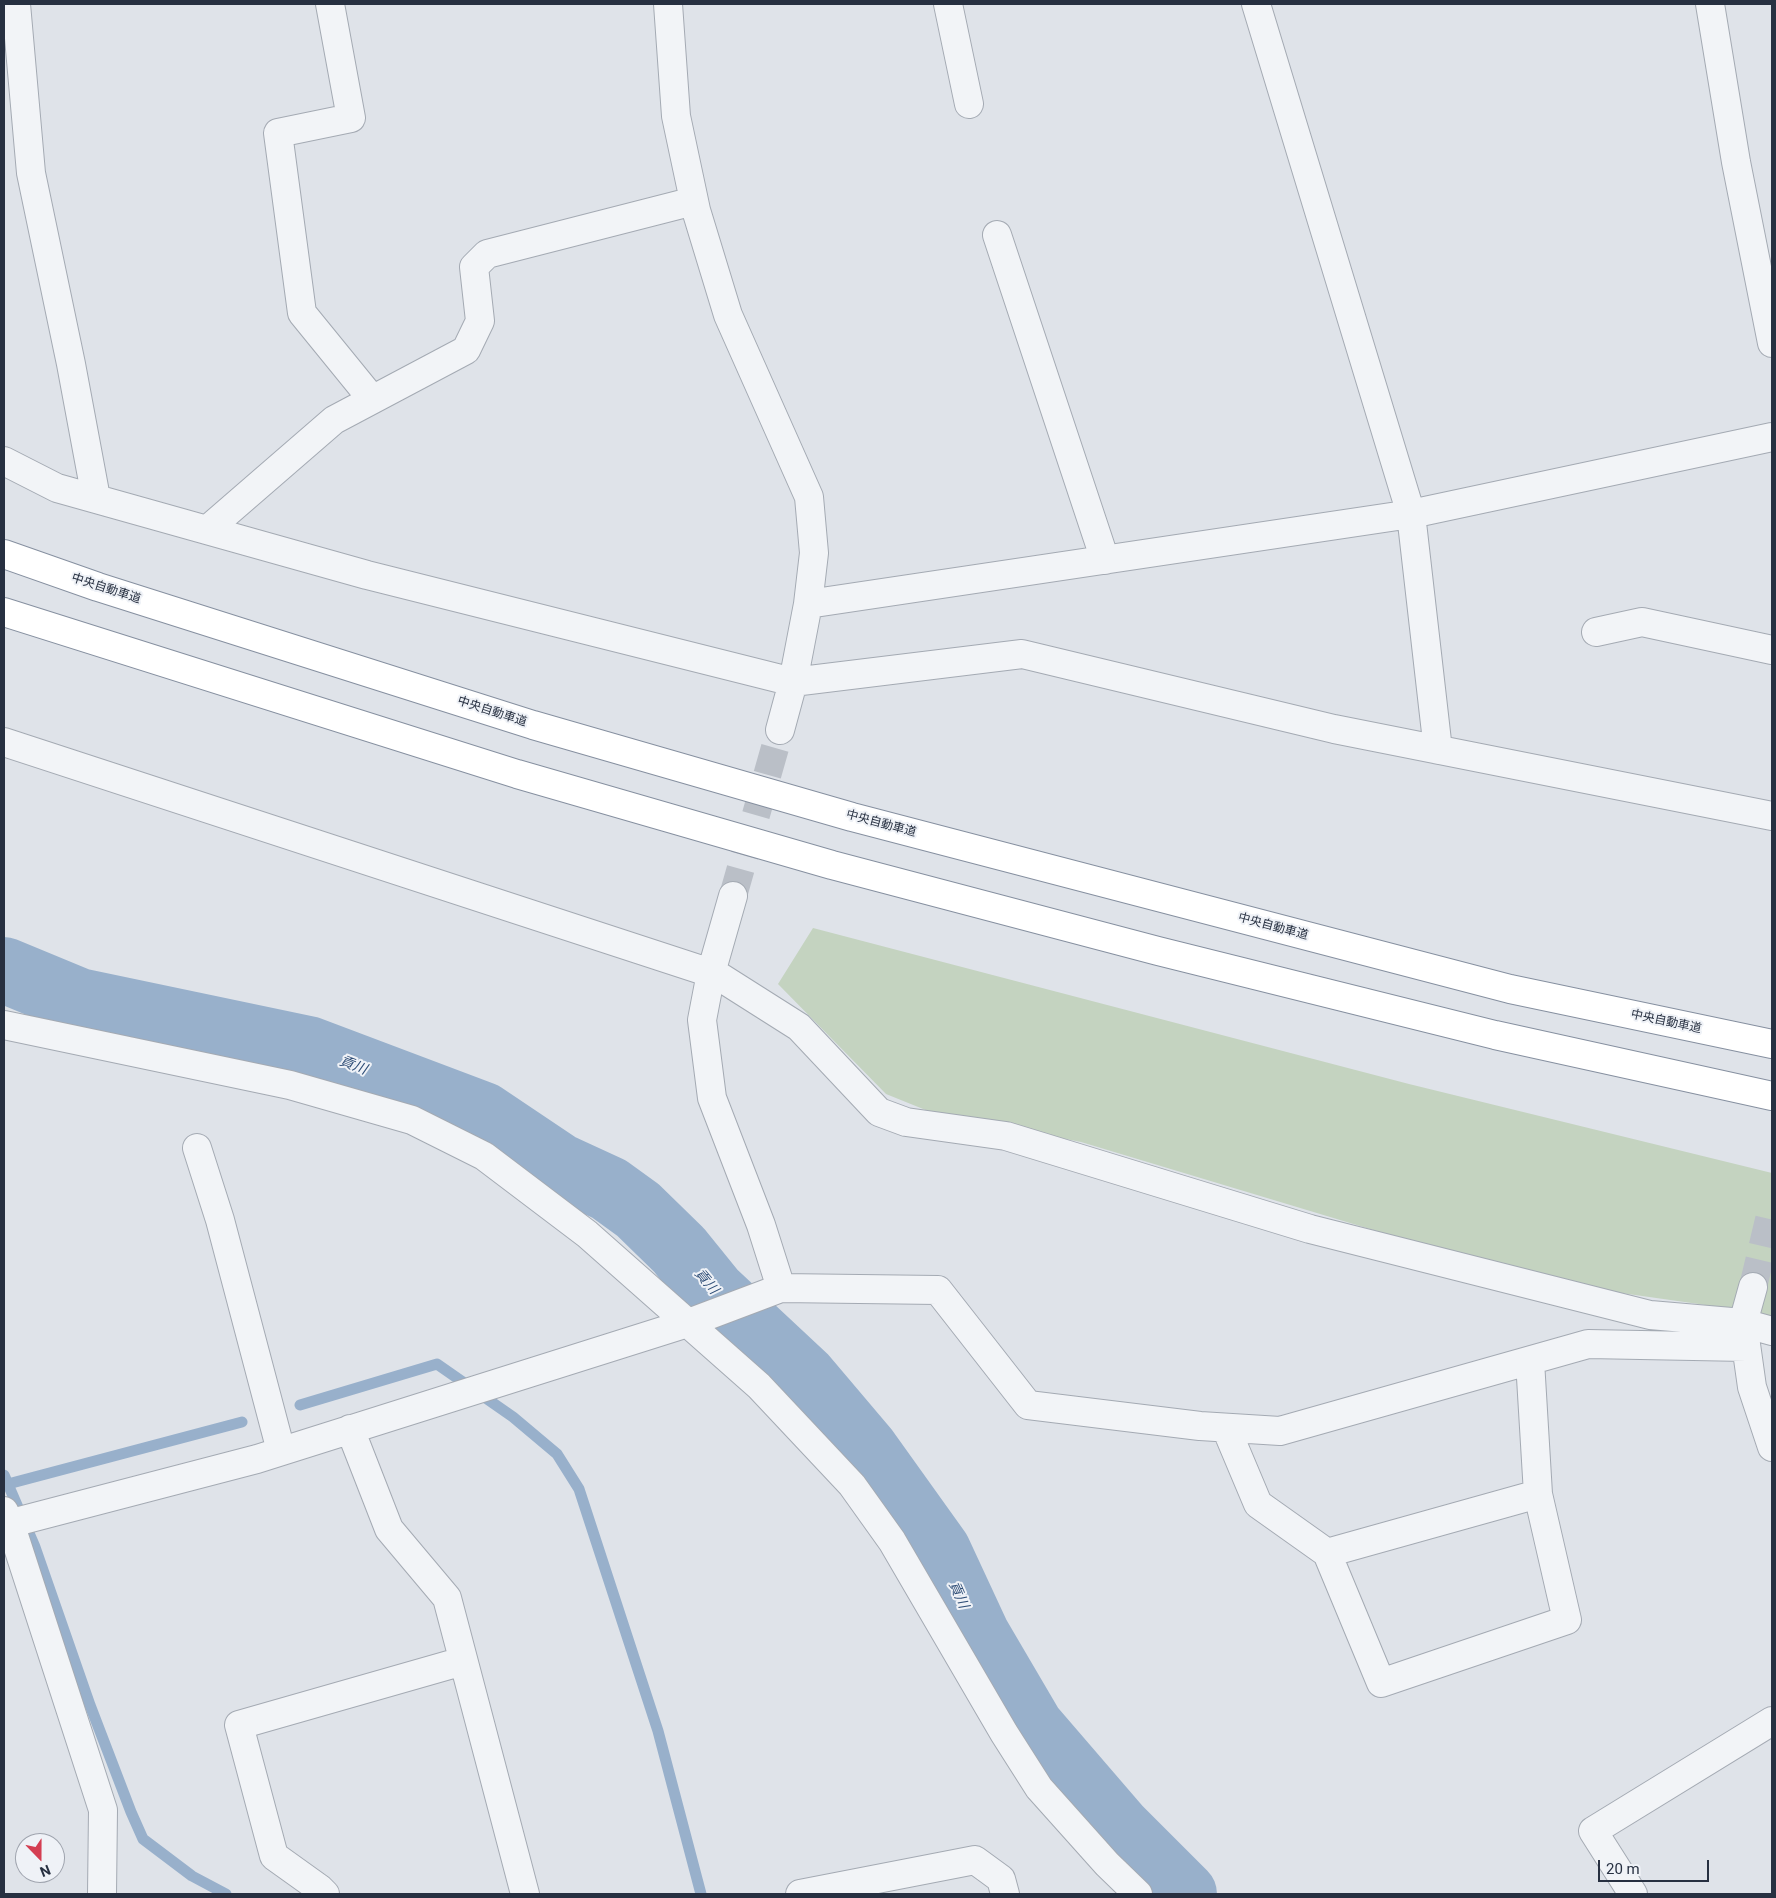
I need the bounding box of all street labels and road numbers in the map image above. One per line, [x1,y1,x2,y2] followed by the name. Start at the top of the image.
[70,571,142,607] street label: 中央自動車道
[456,694,528,730] street label: 中央自動車道
[844,808,918,840] street label: 中央自動車道
[1236,911,1310,943] street label: 中央自動車道
[1629,1007,1703,1037] street label: 中央自動車道

